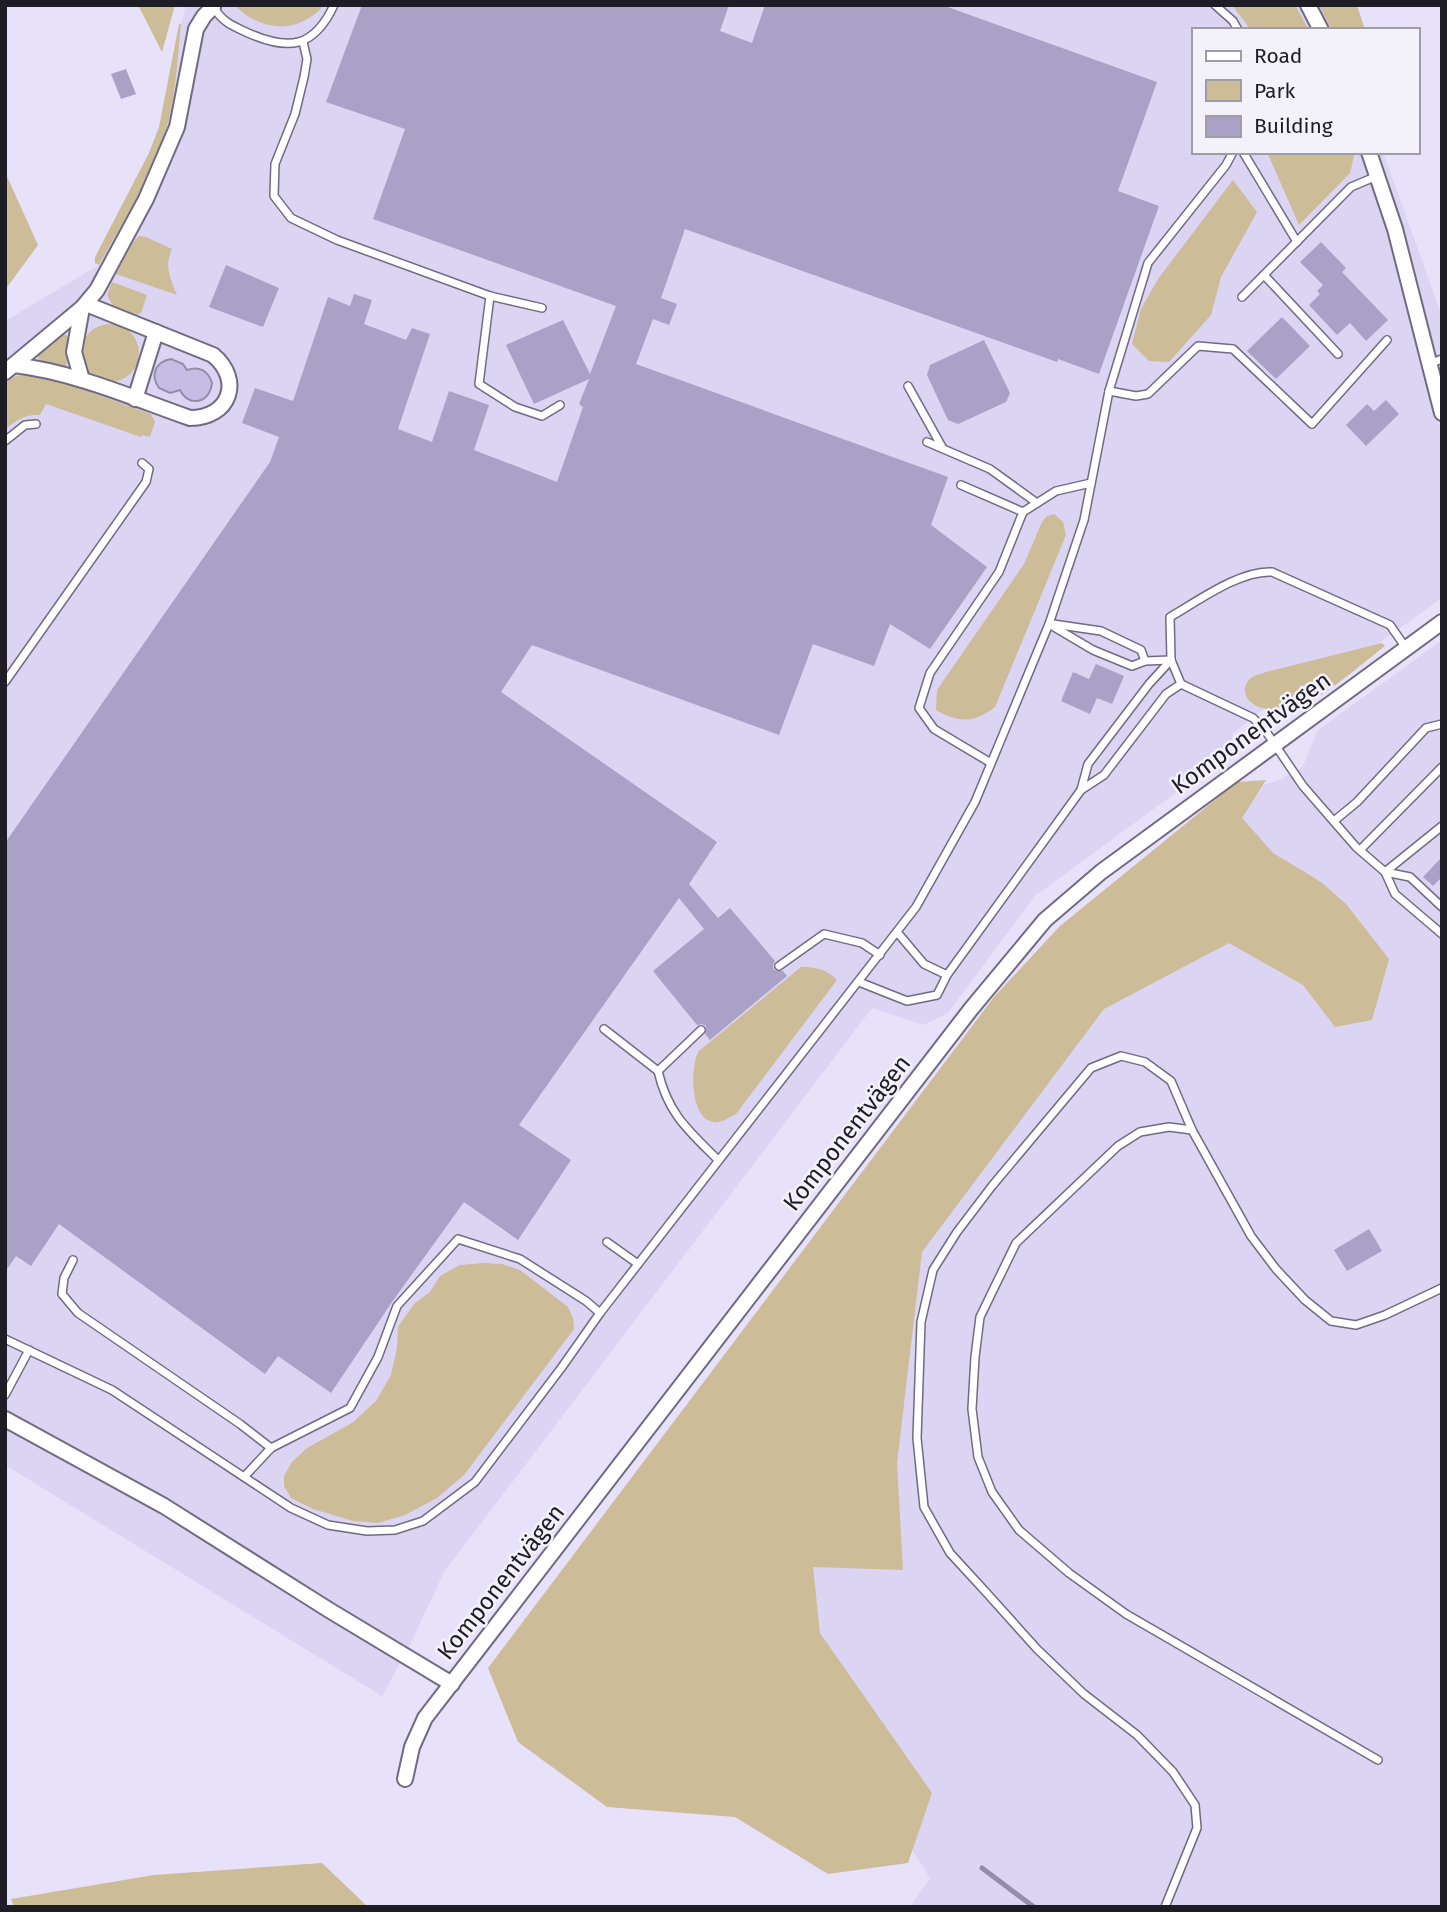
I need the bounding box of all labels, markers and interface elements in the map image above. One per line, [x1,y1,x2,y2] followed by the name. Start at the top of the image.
[1192,28,1419,154] legend
[1254,43,1302,69] text: Road
[1254,78,1296,104] text: Park
[1254,113,1333,139] text: Building
[1166,666,1336,800] street label: Komponentvägen
[778,1050,916,1216] street label: Komponentvägen
[432,1499,570,1665] street label: Komponentvägen

